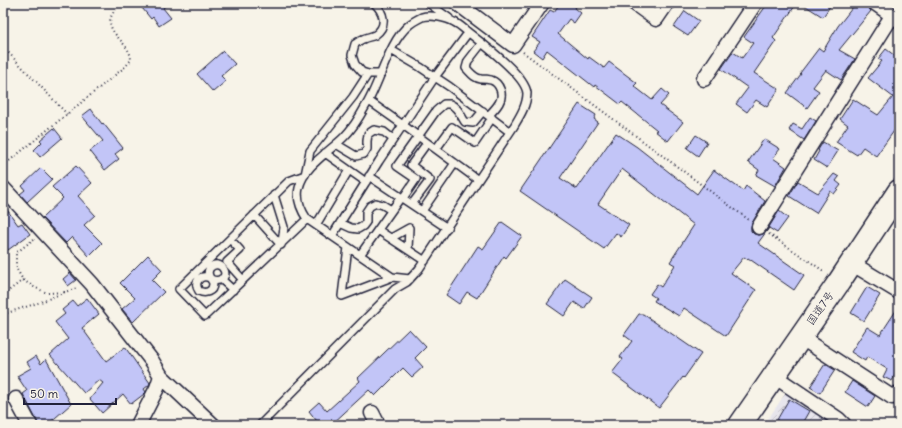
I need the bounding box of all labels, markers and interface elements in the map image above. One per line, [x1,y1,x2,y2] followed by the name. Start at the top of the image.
[803,288,837,328] street label: 国道7号
[24,380,116,406] scale bar
[30,386,59,401] text: 50 m

